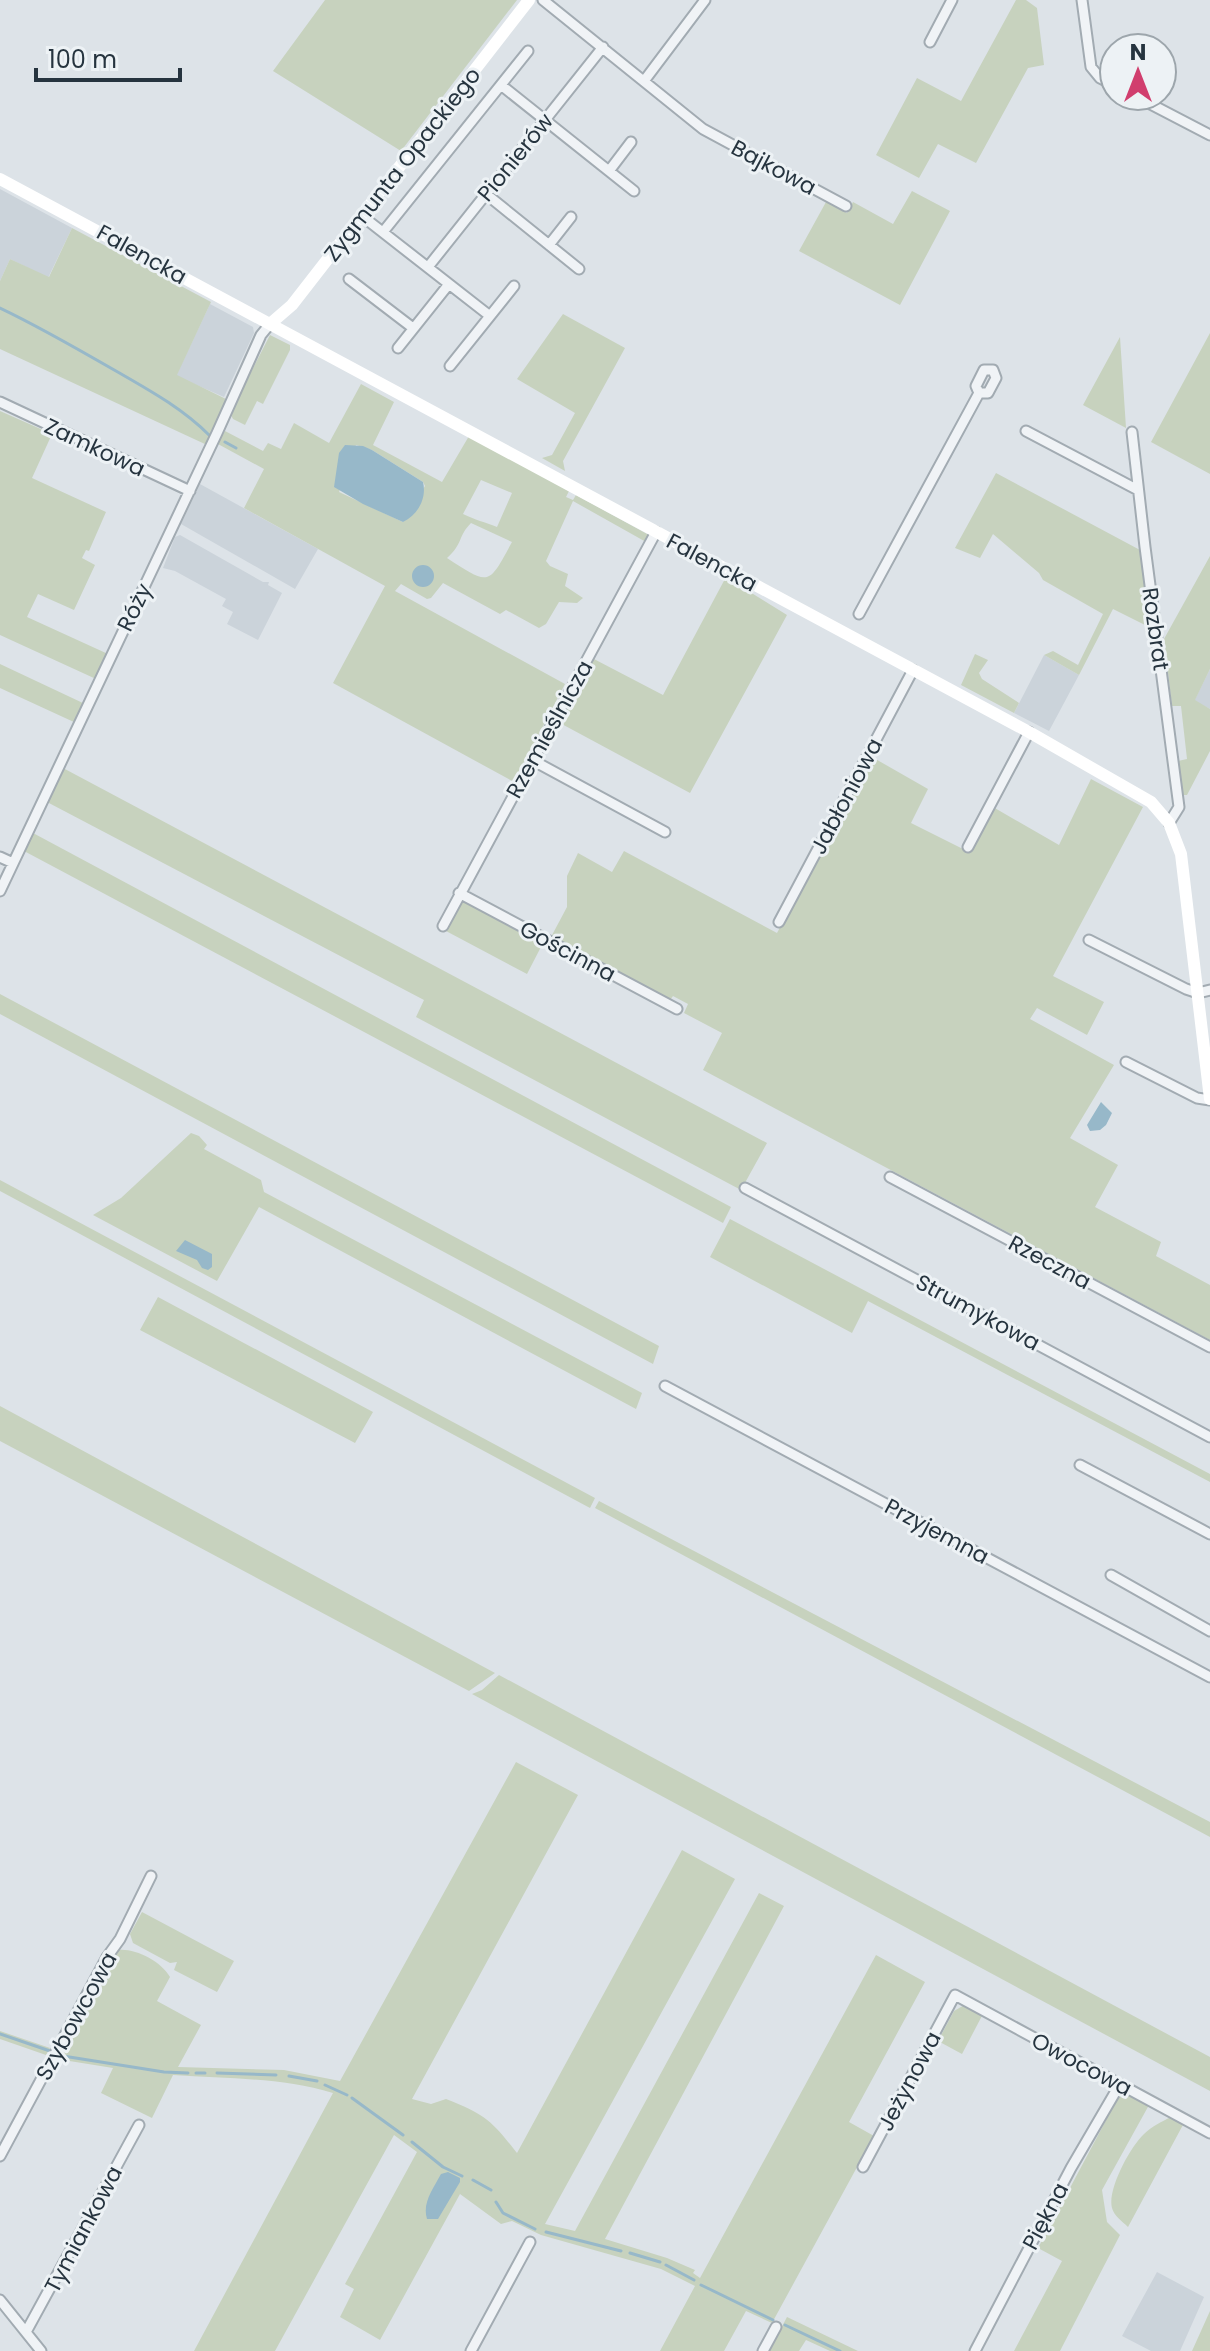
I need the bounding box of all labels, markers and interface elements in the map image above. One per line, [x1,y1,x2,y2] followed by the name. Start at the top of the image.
[36,32,180,82] scale bar
[1098,32,1178,112] north arrow
[1130,37,1146,68] text: N
[48,43,117,76] text: 100 m
[317,61,488,268] street label: Zygmunta Opackiego
[470,106,561,208] street label: Pionierów
[726,132,822,203] street label: Bajkowa
[91,217,192,292] street label: Falencka
[39,411,150,484] street label: Zamkowa
[661,526,763,599] street label: Falencka
[110,577,160,636] street label: Róży
[1134,586,1177,673] street label: Rozbrat
[499,655,600,804] street label: Rzemieślnicza
[803,733,890,860] street label: Jabłoniowa
[514,913,621,990] street label: Gościnna
[1003,1228,1096,1297] street label: Rzeczna
[910,1267,1045,1358] street label: Strumykowa
[879,1491,994,1572] street label: Przyjemna
[28,1946,125,2086] street label: Szybowcowa
[1026,2025,1138,2104] street label: Owocowa
[870,2026,949,2137] street label: Jeżynowa
[37,2160,130,2298] street label: Tymiankowa
[1015,2177,1076,2255] street label: Piękna

